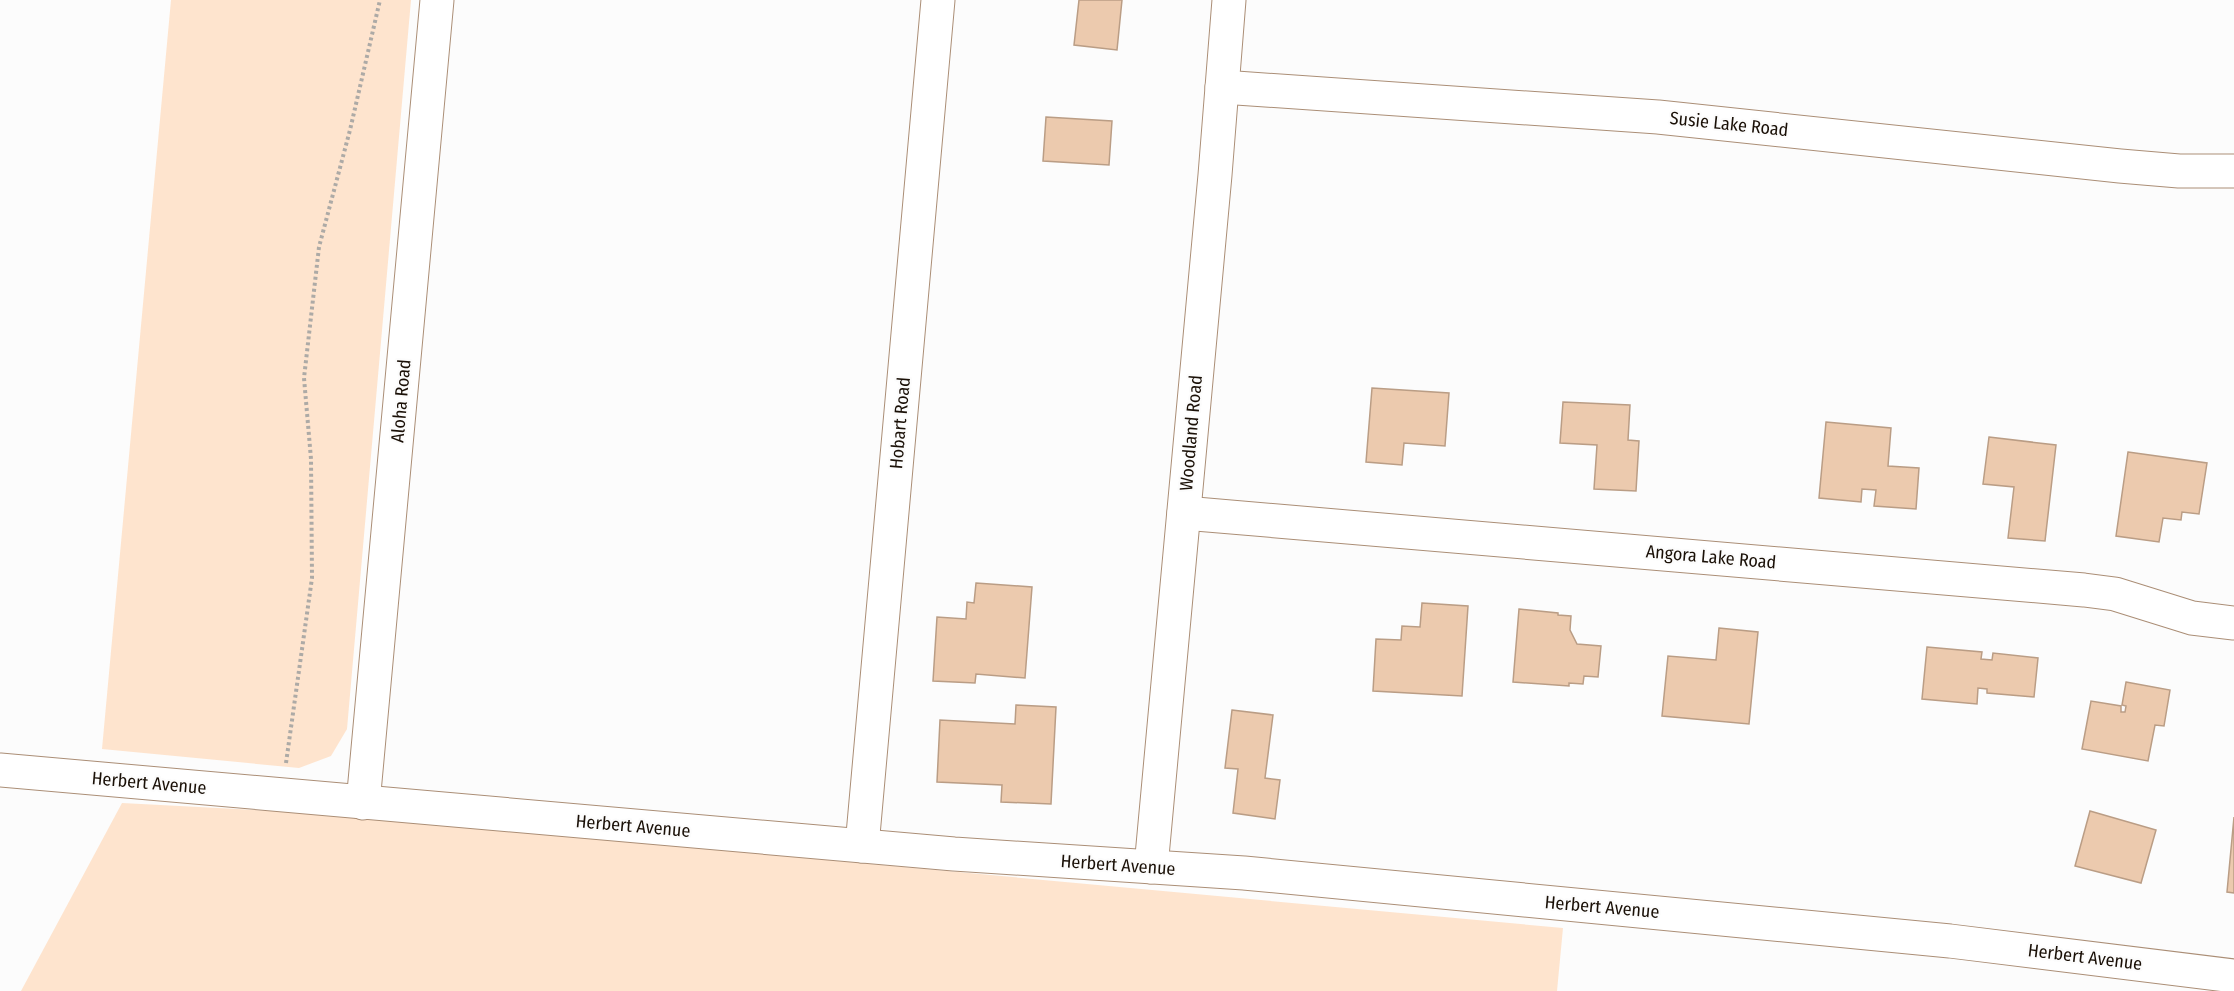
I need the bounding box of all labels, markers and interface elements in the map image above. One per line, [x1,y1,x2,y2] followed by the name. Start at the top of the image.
[1669,107,1789,141] street label: Susie Lake Road
[386,358,416,444] street label: Aloha Road
[1175,374,1207,492] street label: Woodland Road
[885,376,915,470] street label: Hobart Road
[1645,540,1777,574] street label: Angora Lake Road
[91,767,207,799] street label: Herbert Avenue
[575,810,691,842] street label: Herbert Avenue
[1060,850,1176,880] street label: Herbert Avenue
[1544,891,1660,923] street label: Herbert Avenue
[2027,939,2144,975] street label: Herbert Avenue

